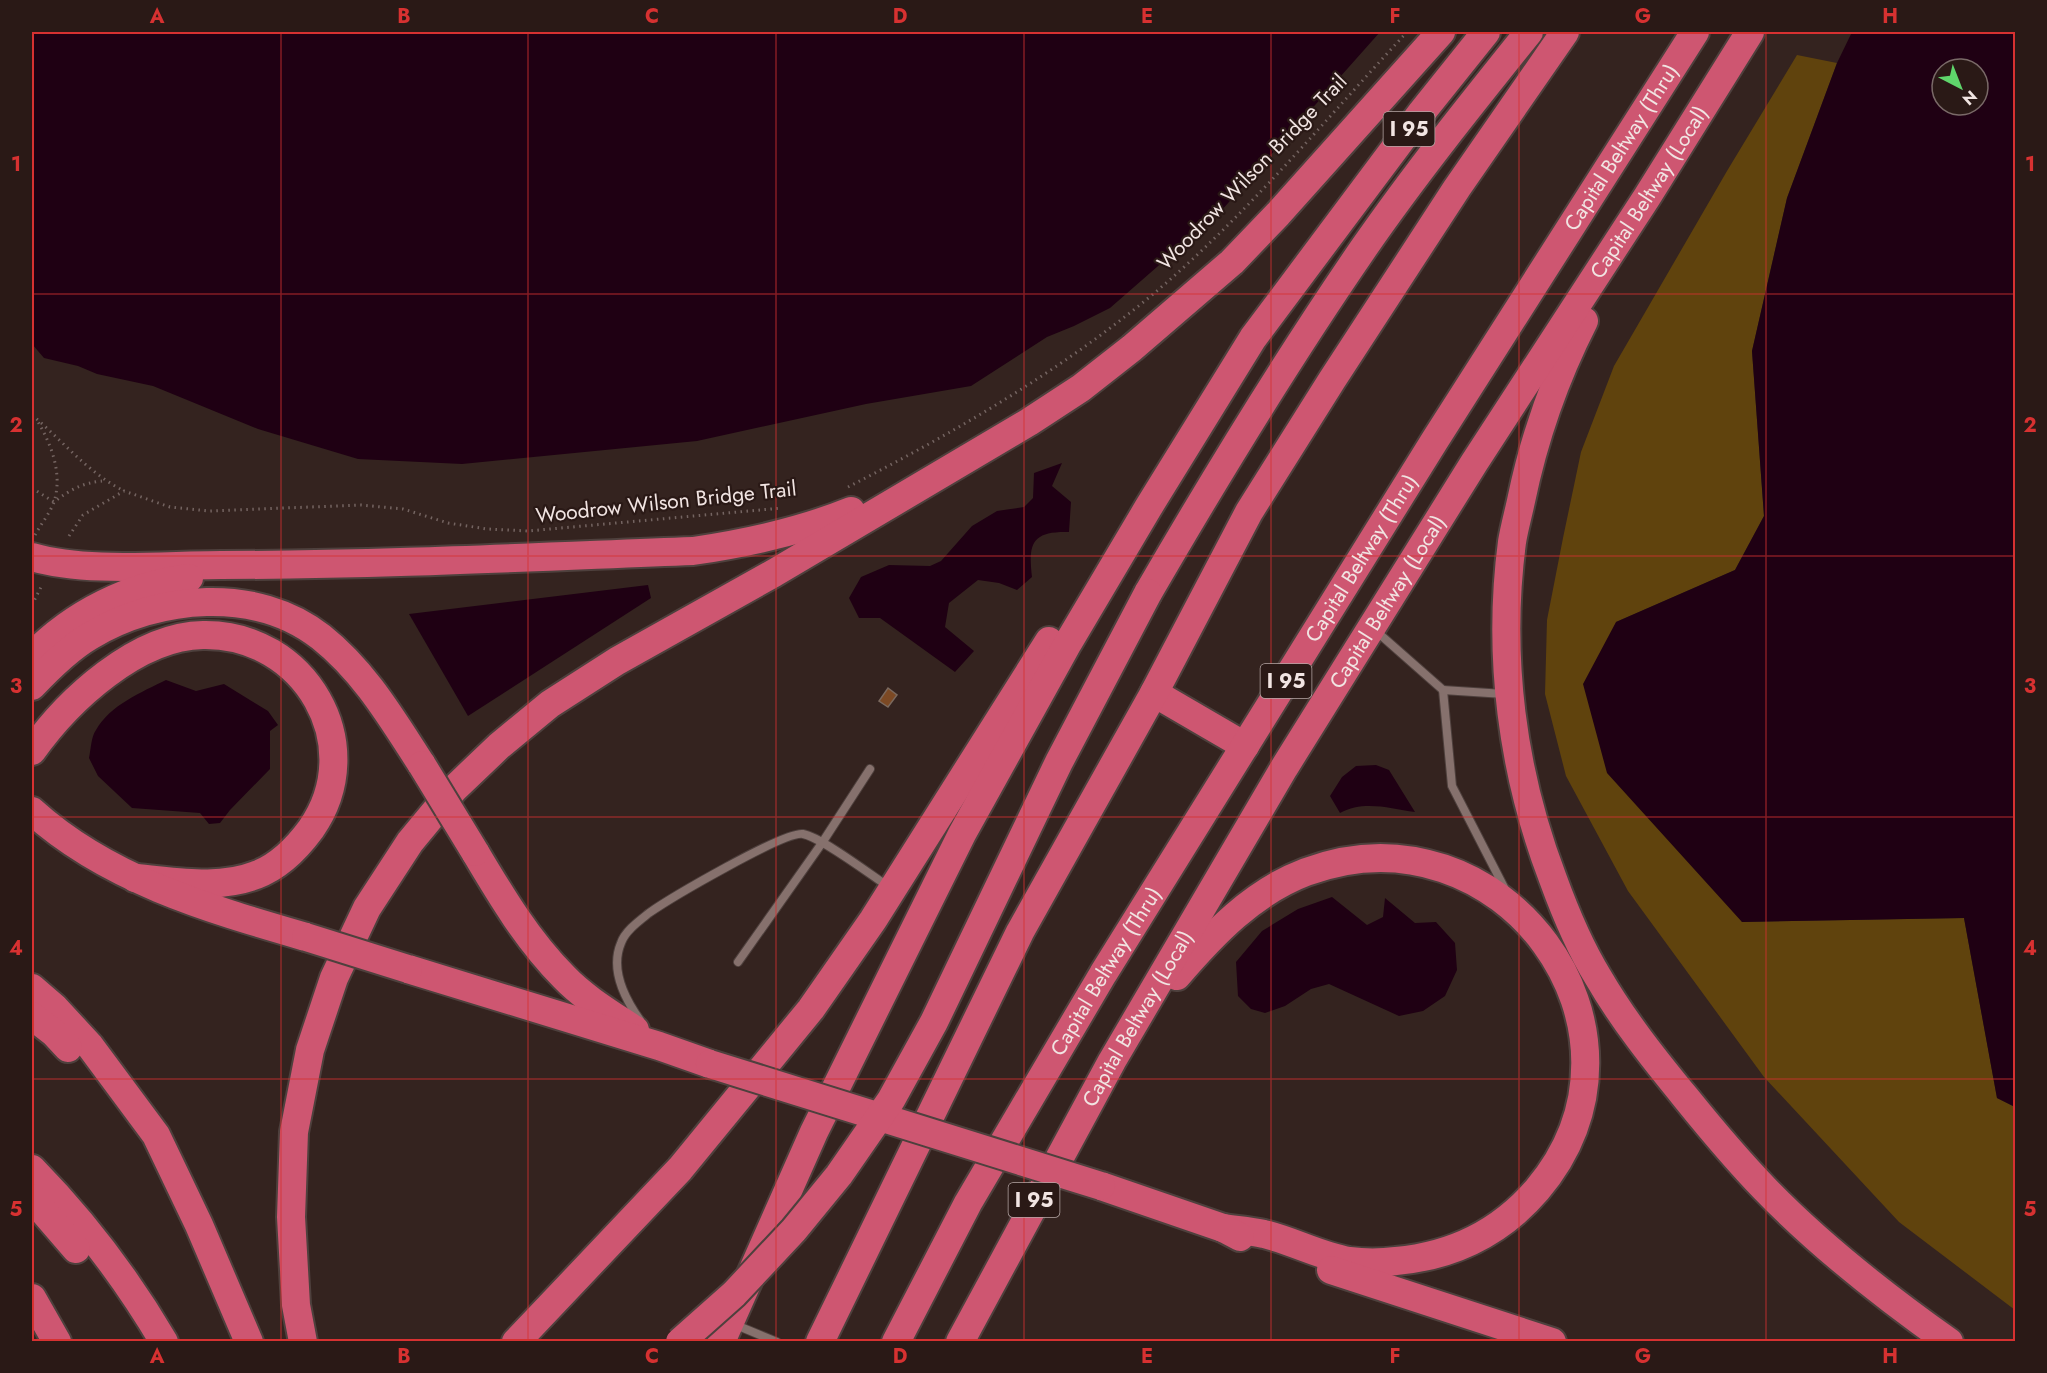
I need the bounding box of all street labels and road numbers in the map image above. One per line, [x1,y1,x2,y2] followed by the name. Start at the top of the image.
[1557,58,1686,237] street label: Capital Beltway (Thru)
[1150,67,1354,277] street label: Woodrow Wilson Bridge Trail
[1583,100,1715,285] street label: Capital Beltway (Local)
[1384,112,1434,146] road number: I 95
[1298,468,1425,648] street label: Capital Beltway (Thru)
[534,473,798,531] street label: Woodrow Wilson Bridge Trail
[1322,509,1453,694] street label: Capital Beltway (Local)
[1260,664,1312,698] road number: I 95
[1043,881,1169,1061] street label: Capital Beltway (Thru)
[1075,925,1201,1112] street label: Capital Beltway (Local)
[1008,1183,1060,1217] road number: I 95

